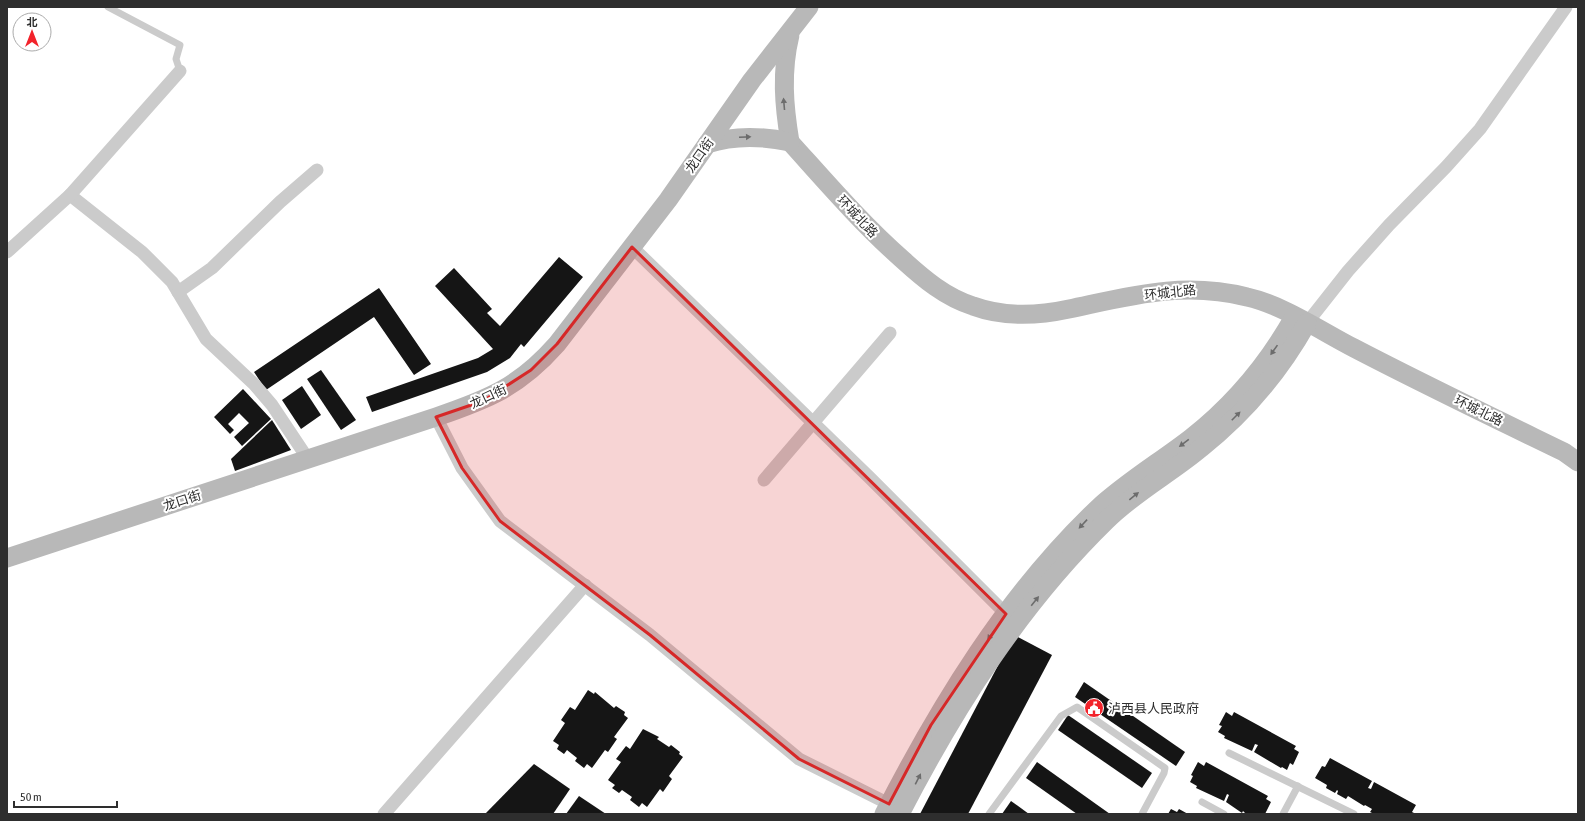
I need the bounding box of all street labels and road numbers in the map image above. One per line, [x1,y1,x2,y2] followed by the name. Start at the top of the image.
[682,135,717,176] street label: 龙口街
[834,192,881,240] street label: 环城北路
[1143,282,1197,303] street label: 环城北路
[467,381,509,411] street label: 龙口街
[1452,392,1505,429] street label: 环城北路
[161,487,203,514] street label: 龙口街

